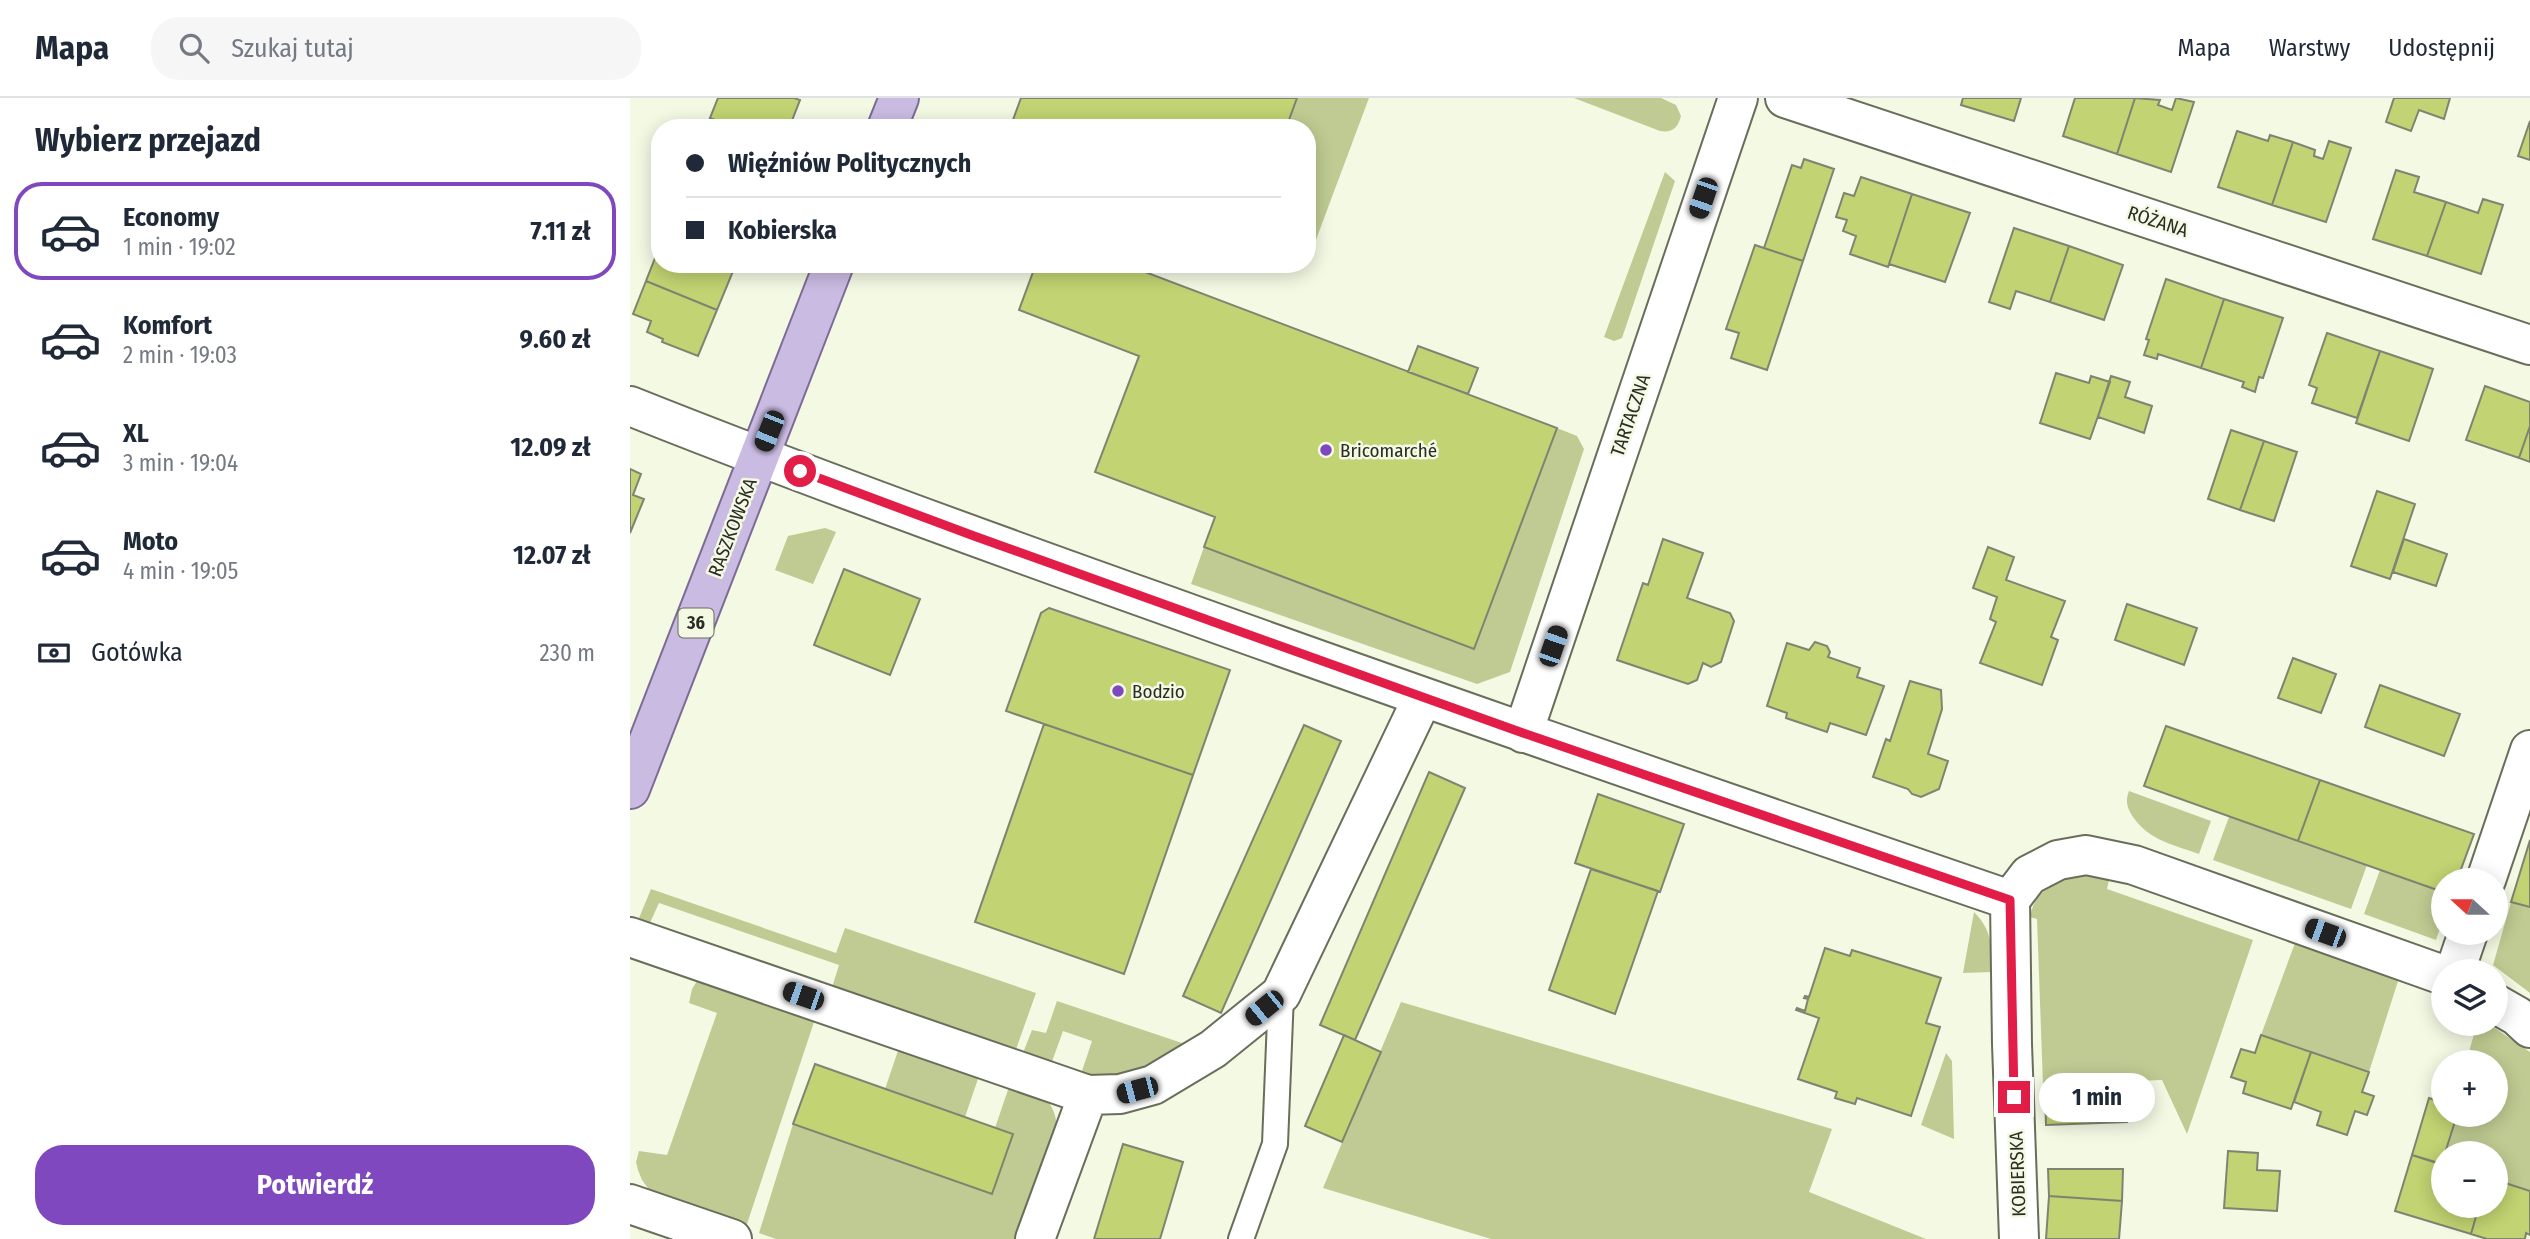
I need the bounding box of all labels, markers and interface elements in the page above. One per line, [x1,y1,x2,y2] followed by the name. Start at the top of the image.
[151,17,641,80] search box
[35,28,109,68] text: Mapa
[175,29,213,67] icon: search
[231,33,354,64] text: Szukaj tutaj
[2178,34,2231,62] text: Mapa
[2269,34,2350,62] text: Warstwy
[2388,34,2495,62] text: Udostępnij
[35,121,261,159] text: Wybierz przejazd
[728,148,971,179] text: Więźniów Politycznych
[1687,175,1720,221] car
[39,200,102,263] icon: car
[2125,201,2191,242] street label: RÓŻANA
[123,202,219,233] text: Economy
[728,215,837,246] text: Kobierska
[530,216,591,247] text: 7.11 zł
[123,233,236,261] text: 1 min · 19:02
[39,308,102,371] icon: car
[123,310,212,341] text: Komfort
[519,324,591,355] text: 9.60 zł
[123,341,237,369] text: 2 min · 19:03
[1606,371,1655,459] street label: TARTACZNA
[752,408,787,454] car
[39,416,102,479] icon: car
[123,418,149,449] text: XL
[510,432,591,463] text: 12.09 zł
[1340,439,1437,462] place label: Bricomarché
[1318,442,1334,458] marker: Bricomarché
[123,449,238,477] text: 3 min · 19:04
[784,455,816,487] route start
[703,475,762,580] street label: RASZKOWSKA
[39,524,102,587] icon: car
[123,526,178,557] text: Moto
[513,540,591,571] text: 12.07 zł
[123,557,238,585] text: 4 min · 19:05
[678,608,714,638] road number: 36
[1537,623,1570,669] car
[35,634,73,672] icon: cash
[91,637,183,668] text: Gotówka
[539,639,595,667] text: 230 m
[1132,680,1185,703] place label: Bodzio
[1110,683,1126,699] marker: Bodzio
[2431,868,2508,945] north arrow
[2431,868,2508,1218] map controls
[2302,916,2349,950] car
[2431,959,2508,1036] button: layers
[780,979,827,1013] car
[1242,987,1287,1029] car
[2431,1050,2508,1127] button: +
[2038,1072,2154,1122] callout: 1 min
[1114,1074,1161,1106] car
[1998,1081,2030,1113] route end
[2072,1083,2122,1111] text: 1 min
[2005,1131,2030,1217] street label: KOBIERSKA
[2431,1141,2508,1218] button: −
[35,1145,595,1225] button: Potwierdź

